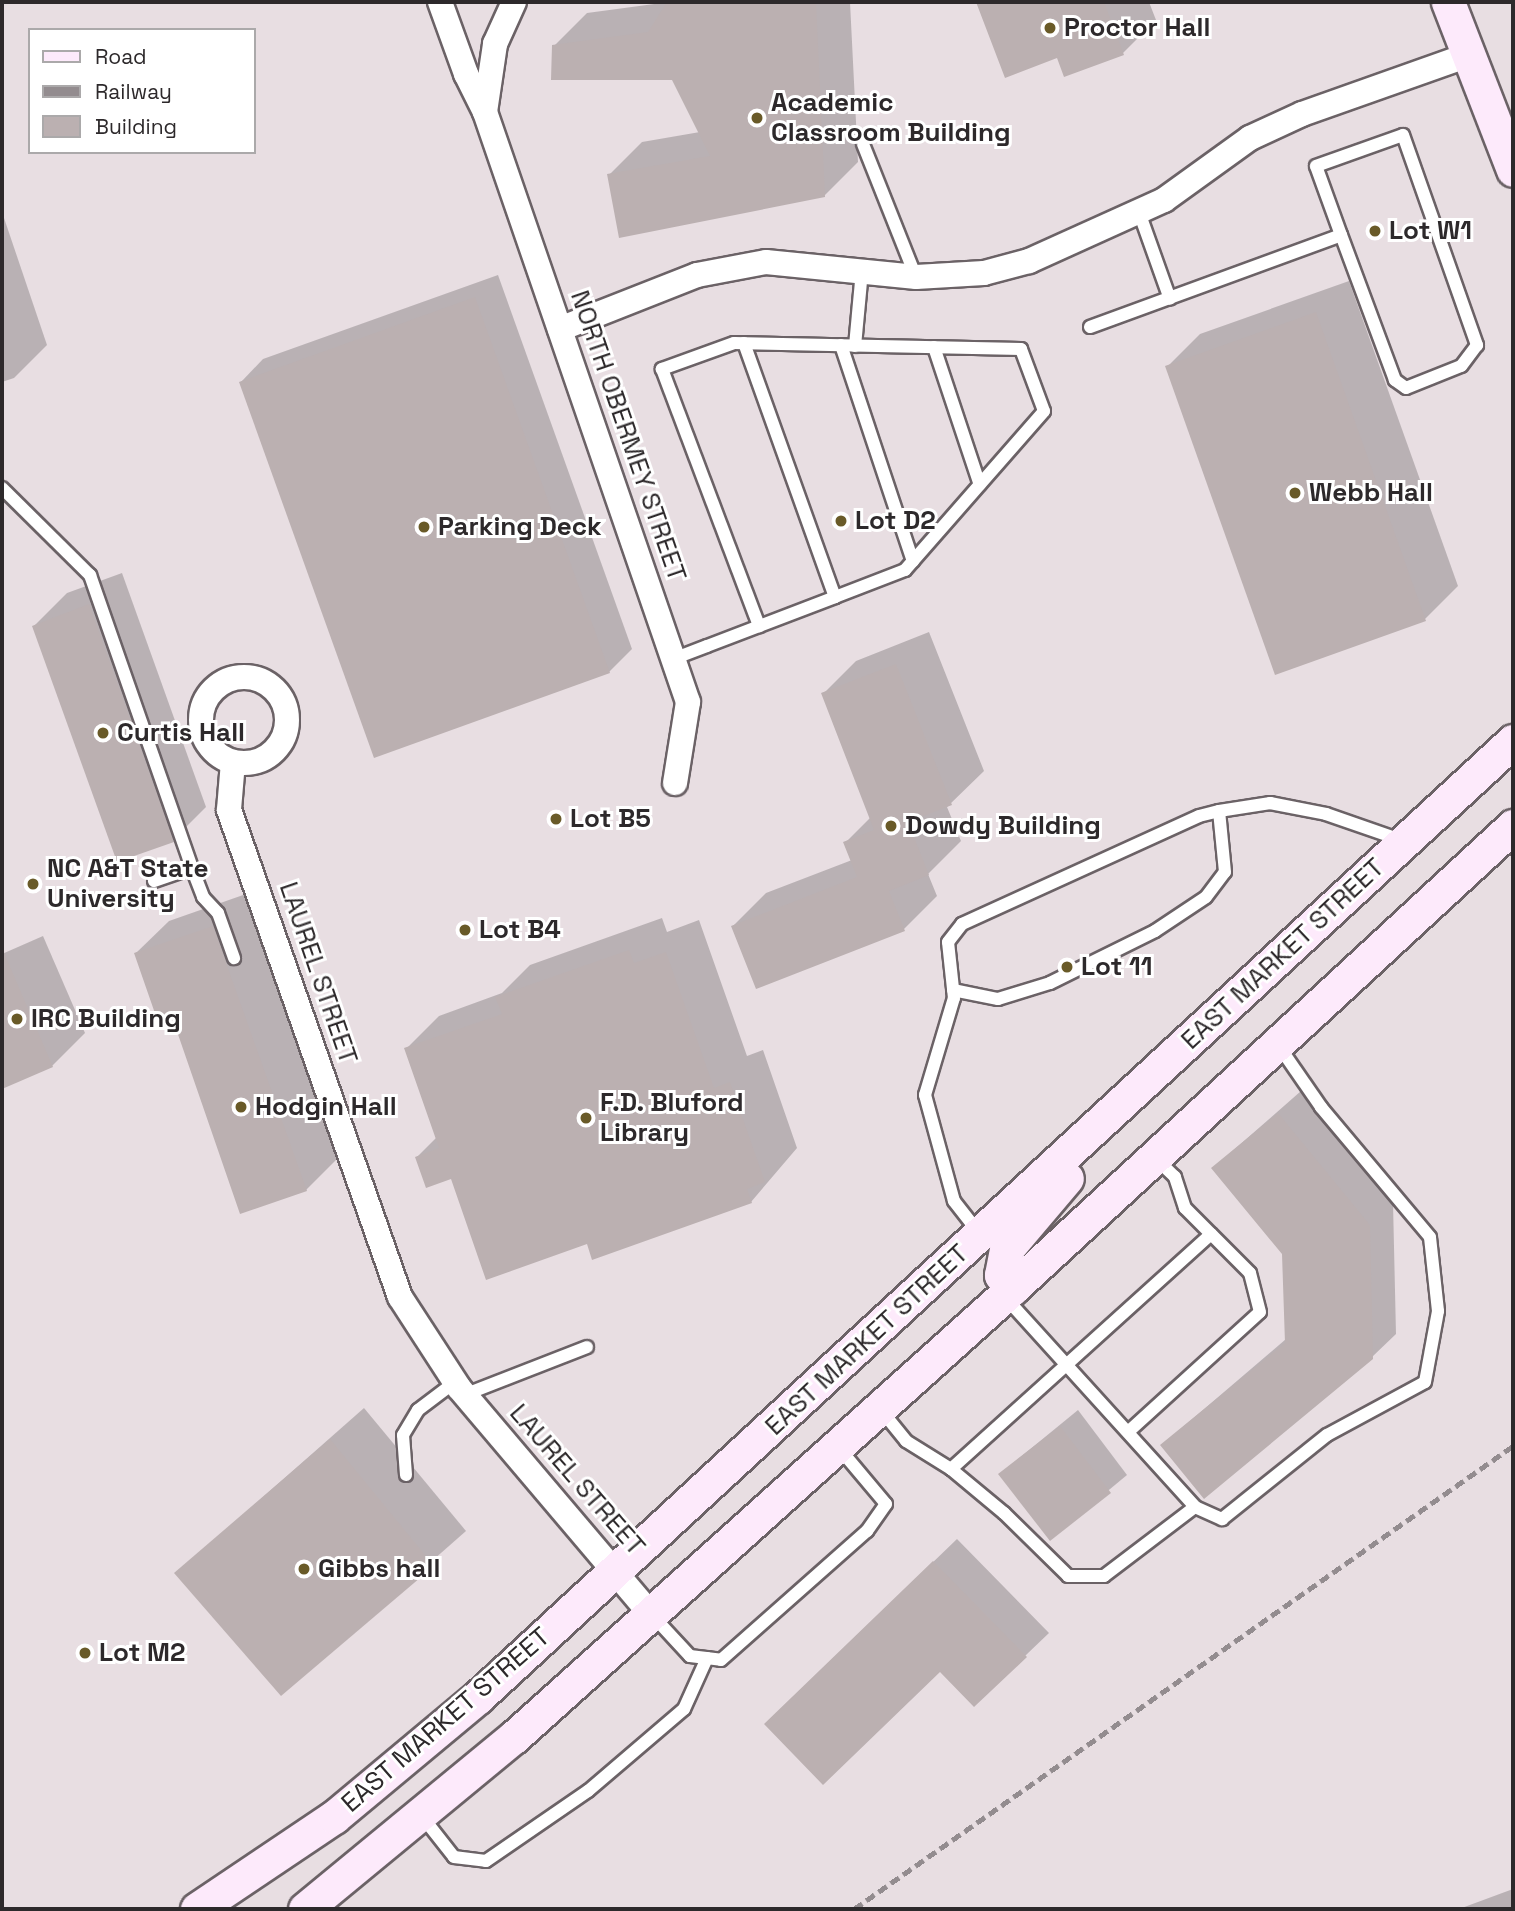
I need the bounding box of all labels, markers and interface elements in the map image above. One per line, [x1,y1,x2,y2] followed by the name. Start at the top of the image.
[1064,12,1210,44] place label: Proctor Hall
[1042,20,1058,36] marker: Proctor Hall
[28,28,256,154] legend
[95,43,147,70] text: Road
[95,78,172,105] text: Railway
[771,87,1011,148] place label: Academic Classroom Building
[749,110,765,126] marker: Academic Classroom Building
[95,113,177,140] text: Building
[1389,215,1472,247] place label: Lot W1
[1367,223,1383,239] marker: Lot W1
[563,286,693,586] street label: NORTH OBERMEY STREET
[1309,477,1433,509] place label: Webb Hall
[1287,485,1303,501] marker: Webb Hall
[855,505,936,537] place label: Lot D2
[438,511,602,543] place label: Parking Deck
[833,513,849,529] marker: Lot D2
[416,519,432,535] marker: Parking Deck
[117,717,245,749] place label: Curtis Hall
[95,725,111,741] marker: Curtis Hall
[570,803,651,835] place label: Lot B5
[905,810,1101,842] place label: Dowdy Building
[548,811,564,827] marker: Lot B5
[883,818,899,834] marker: Dowdy Building
[1175,851,1391,1057] street label: EAST MARKET STREET
[47,853,210,914] place label: NC A&T State University
[25,876,41,892] marker: NC A&T State University
[272,878,364,1068] street label: LAUREL STREET
[479,914,561,946] place label: Lot B4
[457,922,473,938] marker: Lot B4
[1081,951,1153,983] place label: Lot 11
[1059,959,1075,975] marker: Lot 11
[31,1003,181,1035] place label: IRC Building
[9,1011,25,1027] marker: IRC Building
[600,1087,744,1148] place label: F.D. Bluford Library
[255,1091,397,1123] place label: Hodgin Hall
[233,1099,249,1115] marker: Hodgin Hall
[578,1110,594,1126] marker: F.D. Bluford Library
[759,1237,975,1443] street label: EAST MARKET STREET
[503,1398,651,1562] street label: LAUREL STREET
[318,1553,440,1585] place label: Gibbs hall
[296,1561,312,1577] marker: Gibbs hall
[335,1621,557,1819] street label: EAST MARKET STREET
[99,1637,185,1669] place label: Lot M2
[77,1645,93,1661] marker: Lot M2

